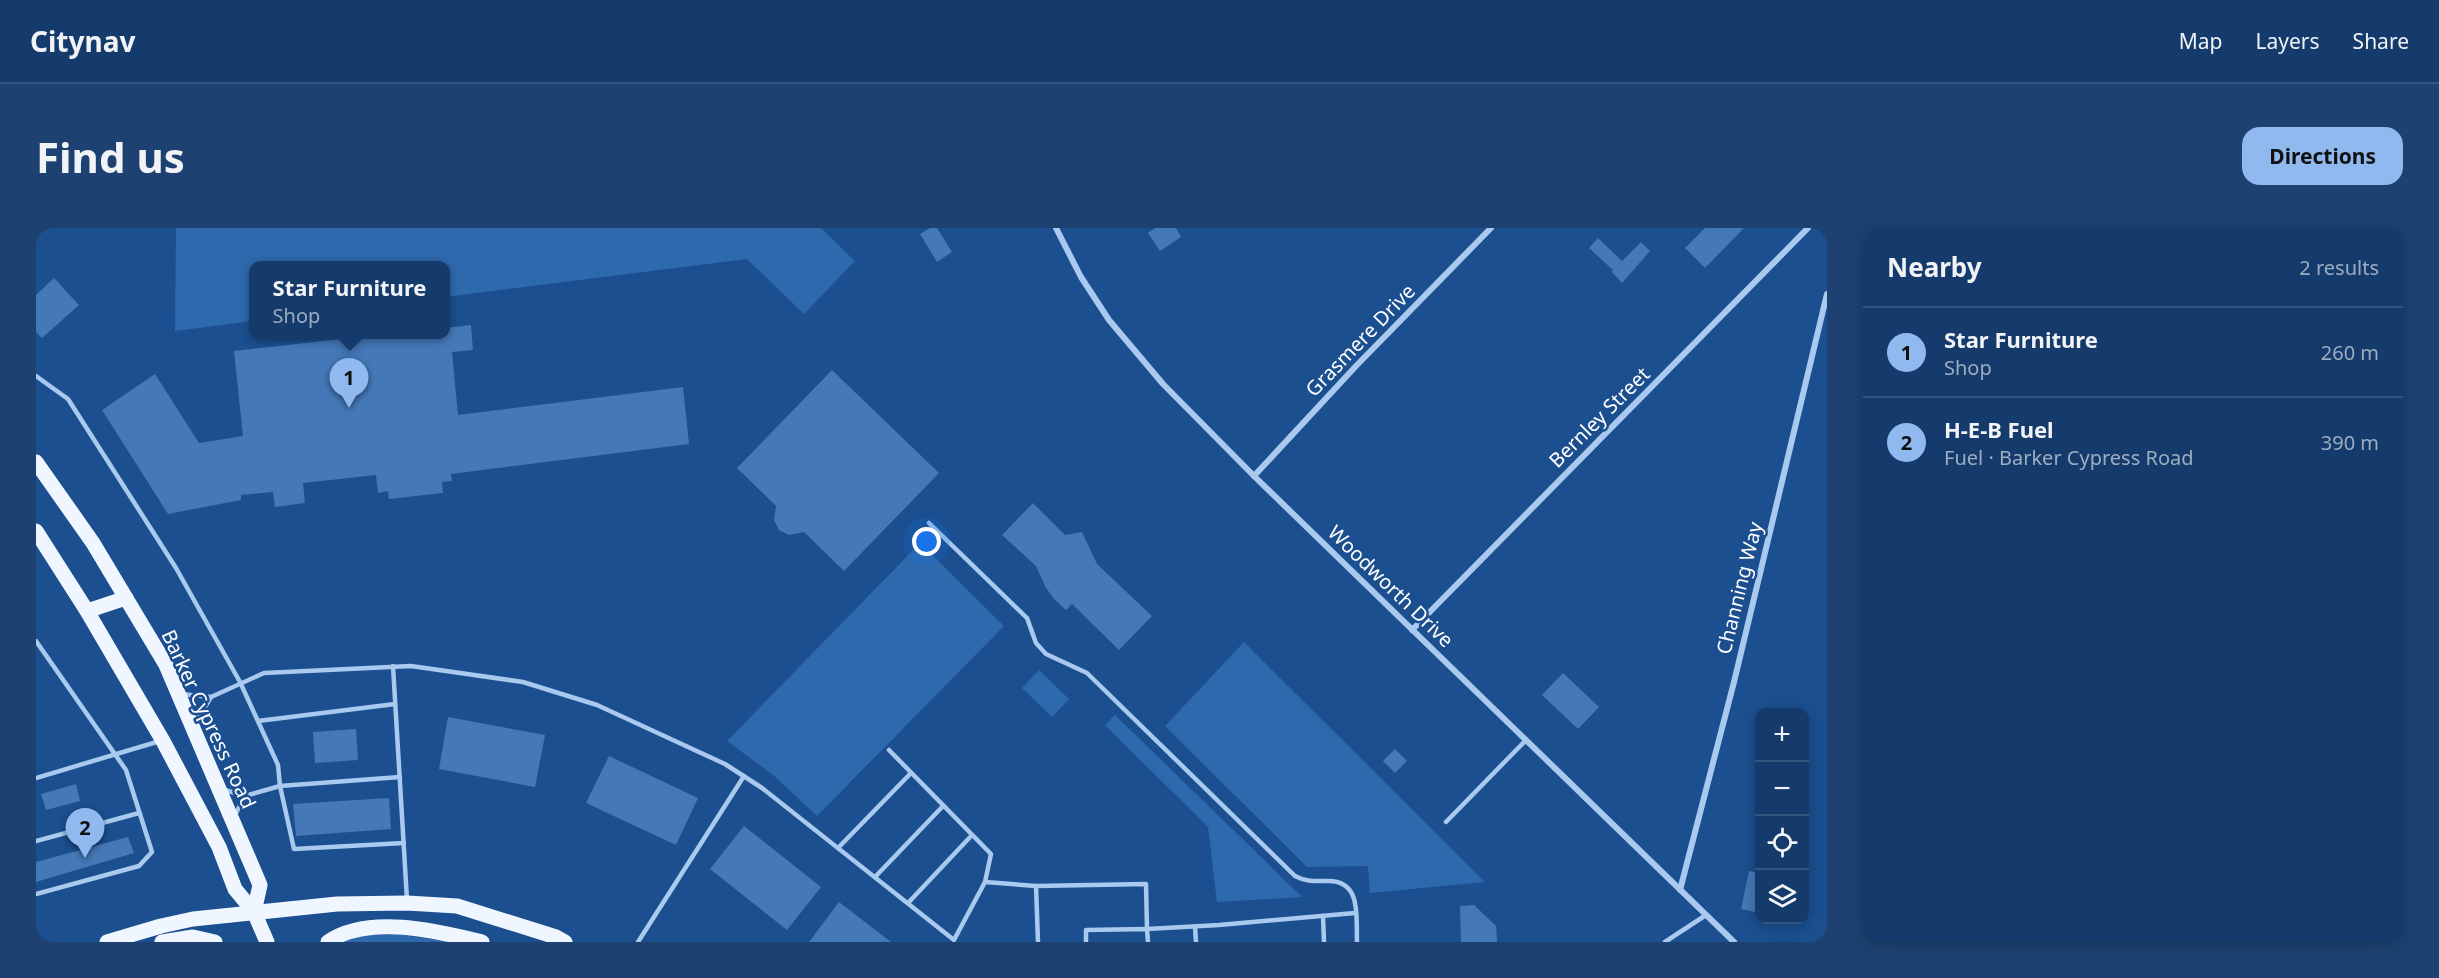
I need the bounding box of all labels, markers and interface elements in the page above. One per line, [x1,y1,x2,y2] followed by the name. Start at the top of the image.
[30,22,135,60] text: Citynav
[2179,27,2223,55] text: Map
[2256,27,2320,55] text: Layers
[2353,27,2409,55] text: Share
[2242,127,2403,185] button: Directions
[36,128,185,185] text: Find us
[1887,249,1982,285] text: Nearby
[2299,254,2379,281] text: 2 results
[249,261,450,339] popup
[273,272,426,302] text: Star Furniture
[1299,278,1421,402] street label: Grasmere Drive
[273,302,320,329] text: Shop
[1944,324,2098,354] text: Star Furniture
[1901,339,1912,366] text: 1
[2321,339,2379,366] text: 260 m
[1944,354,1992,381] text: Shop
[330,358,368,408] pin: 1
[1543,361,1655,473] street label: Bernley Street
[1944,414,2054,444] text: H-E-B Fuel
[1901,429,1912,456] text: 2
[2321,429,2379,456] text: 390 m
[1944,444,2194,471] text: Fuel · Barker Cypress Road
[1709,518,1769,657] street label: Channing Way
[1322,519,1460,653] street label: Woodworth Drive
[912,527,941,556] your location
[156,625,262,813] street label: Barker Cypress Road
[1755,708,1809,924] map controls
[1755,708,1809,762] button: +
[1755,762,1809,816] button: −
[65,808,104,858] pin: 2
[1755,816,1809,870] button: locate
[1755,870,1809,924] button: layers

